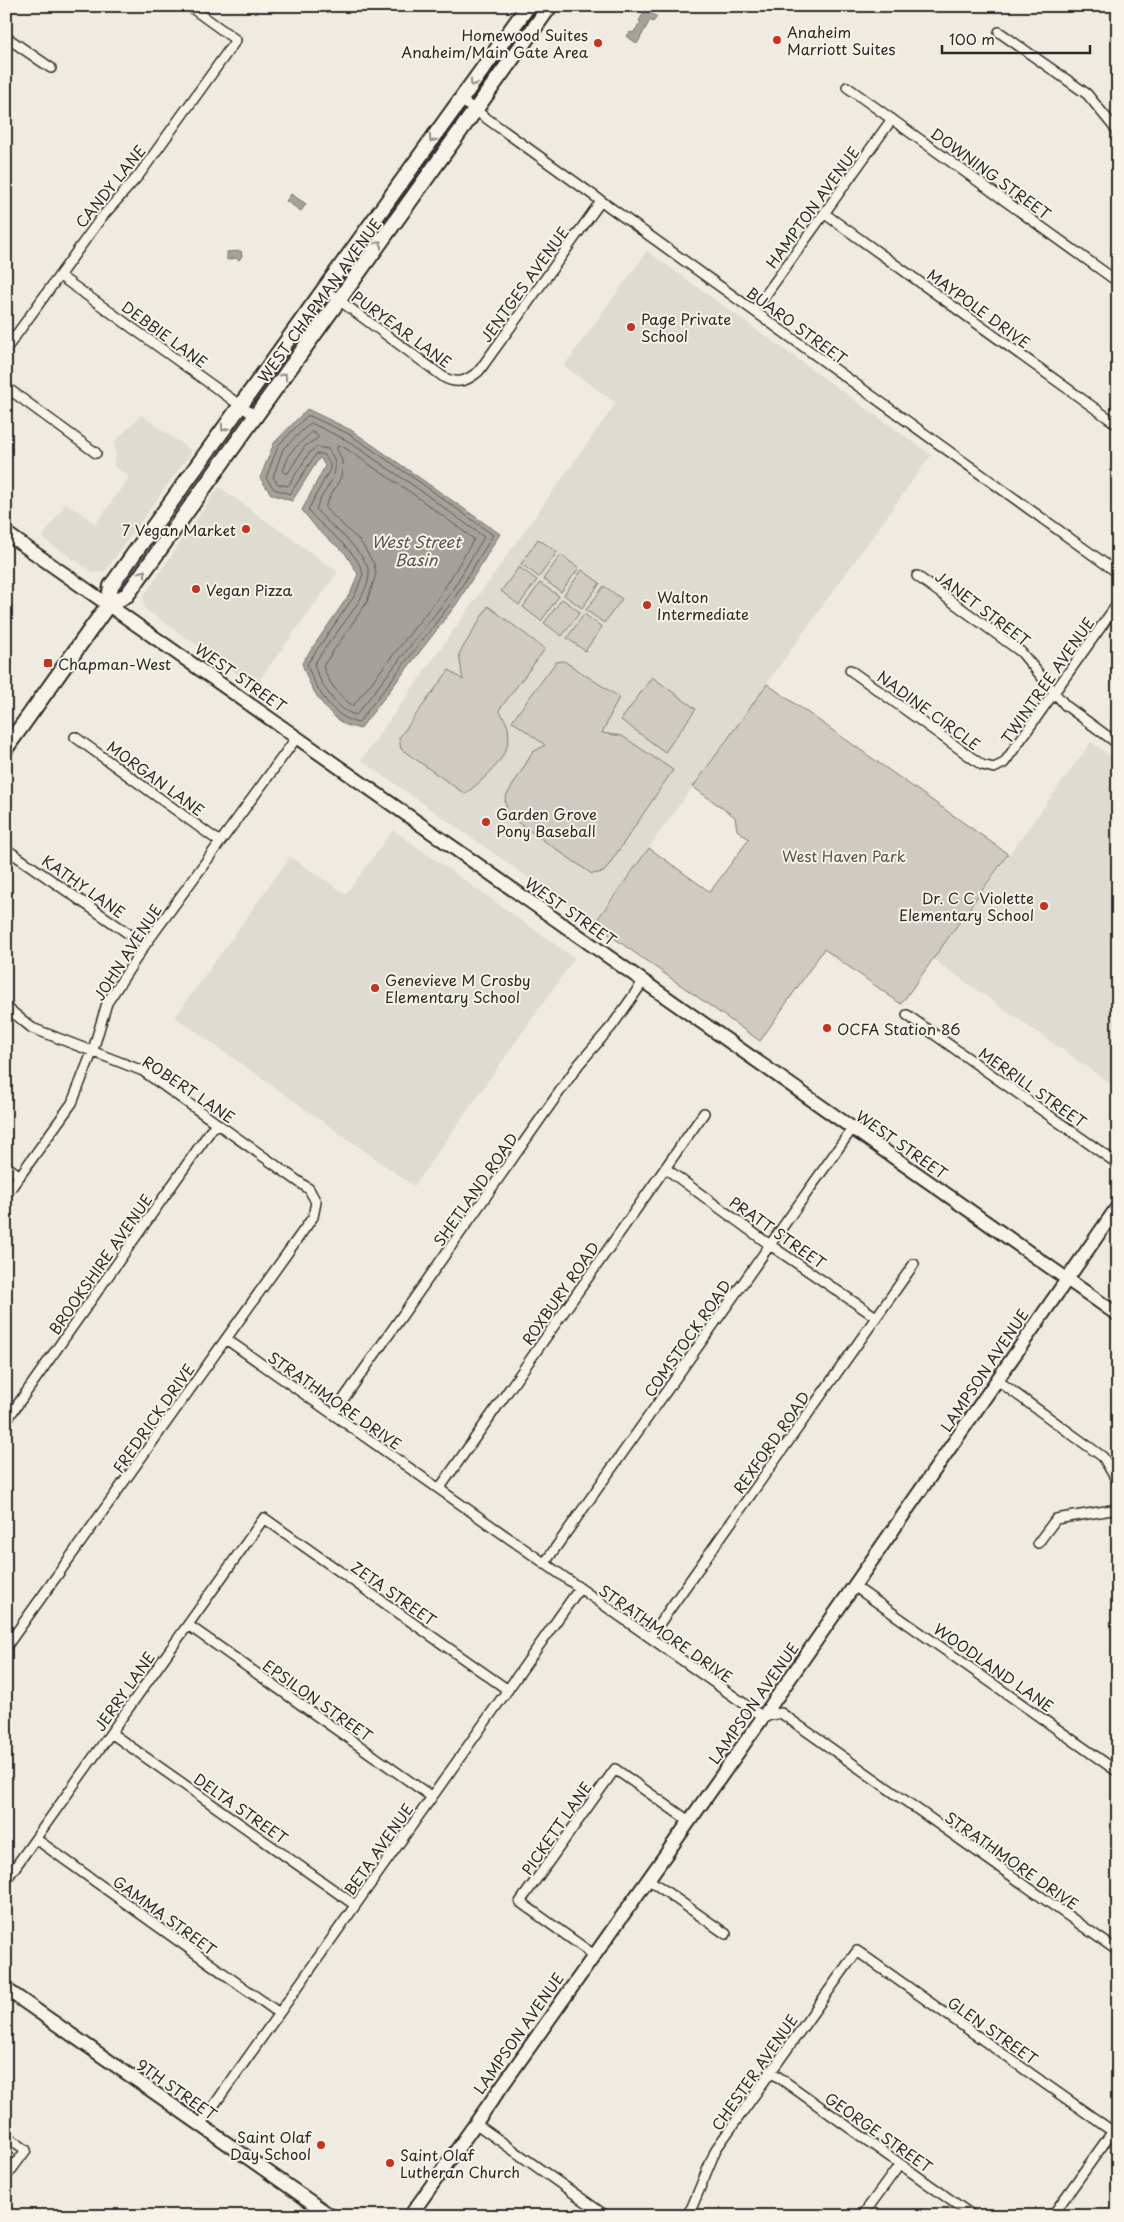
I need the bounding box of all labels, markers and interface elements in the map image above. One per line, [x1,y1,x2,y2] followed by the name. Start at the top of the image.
[787,20,895,60] place label: Anaheim Marriott Suites
[942,22,1089,54] scale bar
[401,23,589,63] place label: Homewood Suites Anaheim/Main Gate Area
[949,27,995,50] text: 100 m
[771,34,783,46] marker: Anaheim Marriott Suites
[592,37,604,49] marker: Homewood Suites Anaheim/Main Gate Area
[470,77,479,87] one-way arrow
[926,122,1056,225] street label: DOWNING STREET
[429,133,438,143] one-way arrow
[69,140,151,232] street label: CANDY LANE
[760,141,864,273] street label: HAMPTON AVENUE
[251,213,387,387] street label: WEST CHAPMAN AVENUE
[474,222,574,346] street label: JENTGES AVENUE
[373,240,382,250] one-way arrow
[923,263,1035,353] street label: MAYPOLE DRIVE
[742,281,853,370] street label: BUARO STREET
[347,285,457,373] street label: PURYEAR LANE
[117,295,213,373] street label: DEBBIE LANE
[641,307,731,347] place label: Page Private School
[625,321,637,333] marker: Page Private School
[278,372,287,382] one-way arrow
[221,422,230,432] one-way arrow
[122,518,236,541] place label: 7 Vegan Market
[240,523,252,535] marker: 7 Vegan Market
[371,529,463,571] water label: West Street Basin
[931,565,1036,652] street label: JANET STREET
[137,569,146,579] one-way arrow
[206,578,292,601] place label: Vegan Pizza
[190,583,202,595] marker: Vegan Pizza
[657,585,749,625] place label: Walton Intermediate
[641,599,653,611] marker: Walton Intermediate
[995,612,1099,748] street label: TWINTREE AVENUE
[191,637,292,717] street label: WEST STREET
[58,652,171,675] place label: Chapman-West
[42,657,54,669] marker: Chapman-West
[873,665,985,755] street label: NADINE CIRCLE
[103,735,209,821] street label: MORGAN LANE
[496,802,597,842] place label: Garden Grove Pony Baseball
[480,816,492,828] marker: Garden Grove Pony Baseball
[782,844,906,867] park label: West Haven Park
[38,849,130,923] street label: KATHY LANE
[521,871,622,951] street label: WEST STREET
[899,886,1034,926] place label: Dr. C C Violette Elementary School
[87,899,167,1005] street label: JOHN AVENUE
[1038,900,1050,912] marker: Dr. C C Violette Elementary School
[385,968,531,1008] place label: Genevieve M Crosby Elementary School
[369,982,381,994] marker: Genevieve M Crosby Elementary School
[837,1017,960,1040] place label: OCFA Station 86
[821,1022,833,1034] marker: OCFA Station 86
[974,1041,1092,1133] street label: MERRILL STREET
[138,1050,240,1128] street label: ROBERT LANE
[852,1104,953,1184] street label: WEST STREET
[427,1128,523,1250] street label: SHETLAND ROAD
[43,1189,157,1339] street label: BROOKSHIRE AVENUE
[725,1190,832,1274] street label: PRATT STREET
[516,1237,604,1349] street label: ROXBURY ROAD
[638,1275,736,1401] street label: COMSTOCK ROAD
[934,1304,1034,1436] street label: LAMPSON AVENUE
[264,1345,406,1455] street label: STRATHMORE DRIVE
[107,1359,199,1477] street label: FREDRICK DRIVE
[727,1386,815,1498] street label: REXFORD ROAD
[347,1555,442,1631] street label: ZETA STREET
[595,1578,737,1688] street label: STRATHMORE DRIVE
[929,1617,1059,1717] street label: WOODLAND LANE
[702,1638,804,1768] street label: LAMPSON AVENUE
[88,1647,160,1735] street label: JERRY LANE
[258,1653,378,1747] street label: EPSILON STREET
[189,1767,293,1849] street label: DELTA STREET
[515,1777,597,1879] street label: PICKETT LANE
[338,1798,418,1900] street label: BETA AVENUE
[941,1805,1083,1915] street label: STRATHMORE DRIVE
[108,1870,222,1961] street label: GAMMA STREET
[467,1968,569,2098] street label: LAMPSON AVENUE
[943,1990,1043,2070] street label: GLEN STREET
[705,2009,803,2135] street label: CHESTER AVENUE
[132,2053,223,2126] street label: 9TH STREET
[821,2086,938,2178] street label: GEORGE STREET
[230,2125,312,2165] place label: Saint Olaf Day School
[315,2139,327,2151] marker: Saint Olaf Day School
[400,2143,520,2183] place label: Saint Olaf Lutheran Church
[384,2157,396,2169] marker: Saint Olaf Lutheran Church

